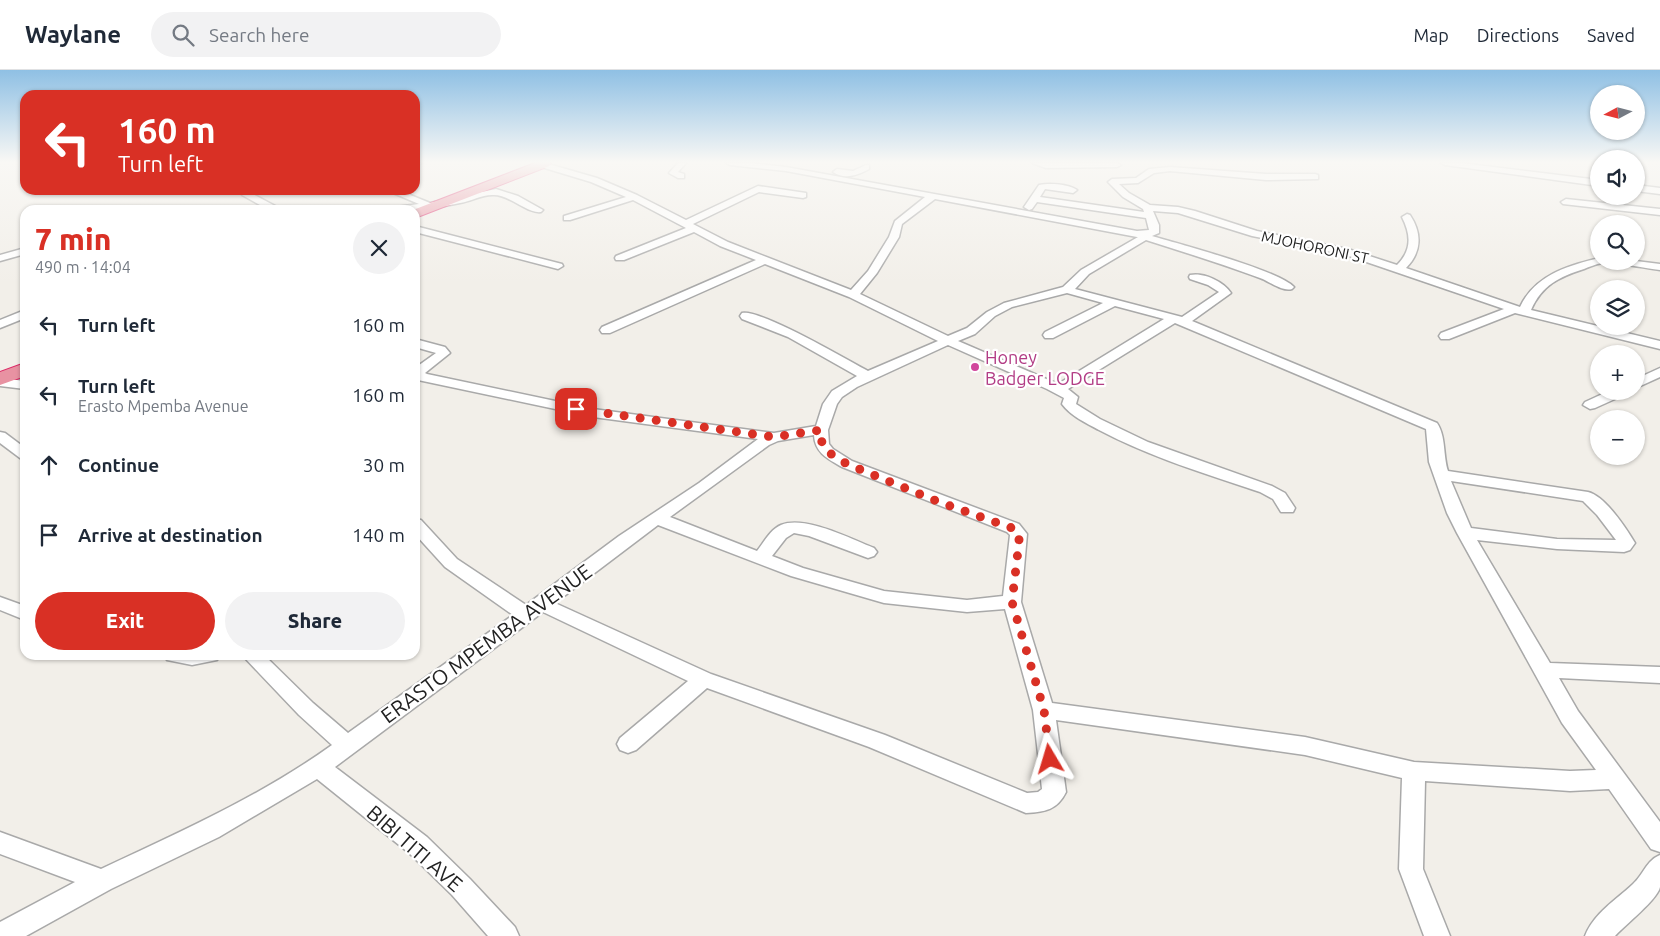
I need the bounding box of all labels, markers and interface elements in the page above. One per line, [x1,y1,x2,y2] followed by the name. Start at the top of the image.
[151,12,501,57] search box
[25,21,121,48] text: Waylane
[169,21,197,49] icon: search
[209,24,309,46] text: Search here
[1413,25,1449,45] text: Map
[1477,25,1559,45] text: Directions
[1587,25,1635,45] text: Saved
[1590,85,1645,140] north arrow
[1590,85,1645,465] map controls
[35,110,100,175] icon: left
[118,110,216,150] text: 160 m
[1590,150,1645,205] button: sound
[118,151,203,176] text: Turn left
[1590,215,1645,270] button: search
[35,222,111,256] text: 7 min
[353,222,405,274] button: close
[1260,227,1371,267] street label: MJOHORONI ST
[35,258,131,276] text: 490 m · 14:04
[1590,280,1645,335] button: layers
[35,311,63,339] icon: left
[78,314,156,336] text: Turn left
[352,314,405,336] text: 160 m
[1590,345,1645,400] button: +
[985,347,1105,388] place label: Honey Badger LODGE
[969,361,981,373] marker: Honey Badger LODGE
[78,375,156,397] text: Turn left
[35,381,63,409] icon: left
[352,384,405,406] text: 160 m
[555,388,597,430] pin
[562,395,590,423] icon: arrive
[78,397,249,415] text: Erasto Mpemba Avenue
[1590,410,1645,465] button: −
[35,451,63,479] icon: ahead
[78,454,159,476] text: Continue
[363,454,405,476] text: 30 m
[35,521,63,549] icon: arrive
[78,524,263,546] text: Arrive at destination
[352,524,405,546] text: 140 m
[376,559,596,727] street label: ERASTO MPEMBA AVENUE
[35,592,215,650] button: Exit
[225,592,405,650] button: Share
[1023,732,1075,784] position arrow
[362,800,468,896] street label: BIBI TITI AVE

